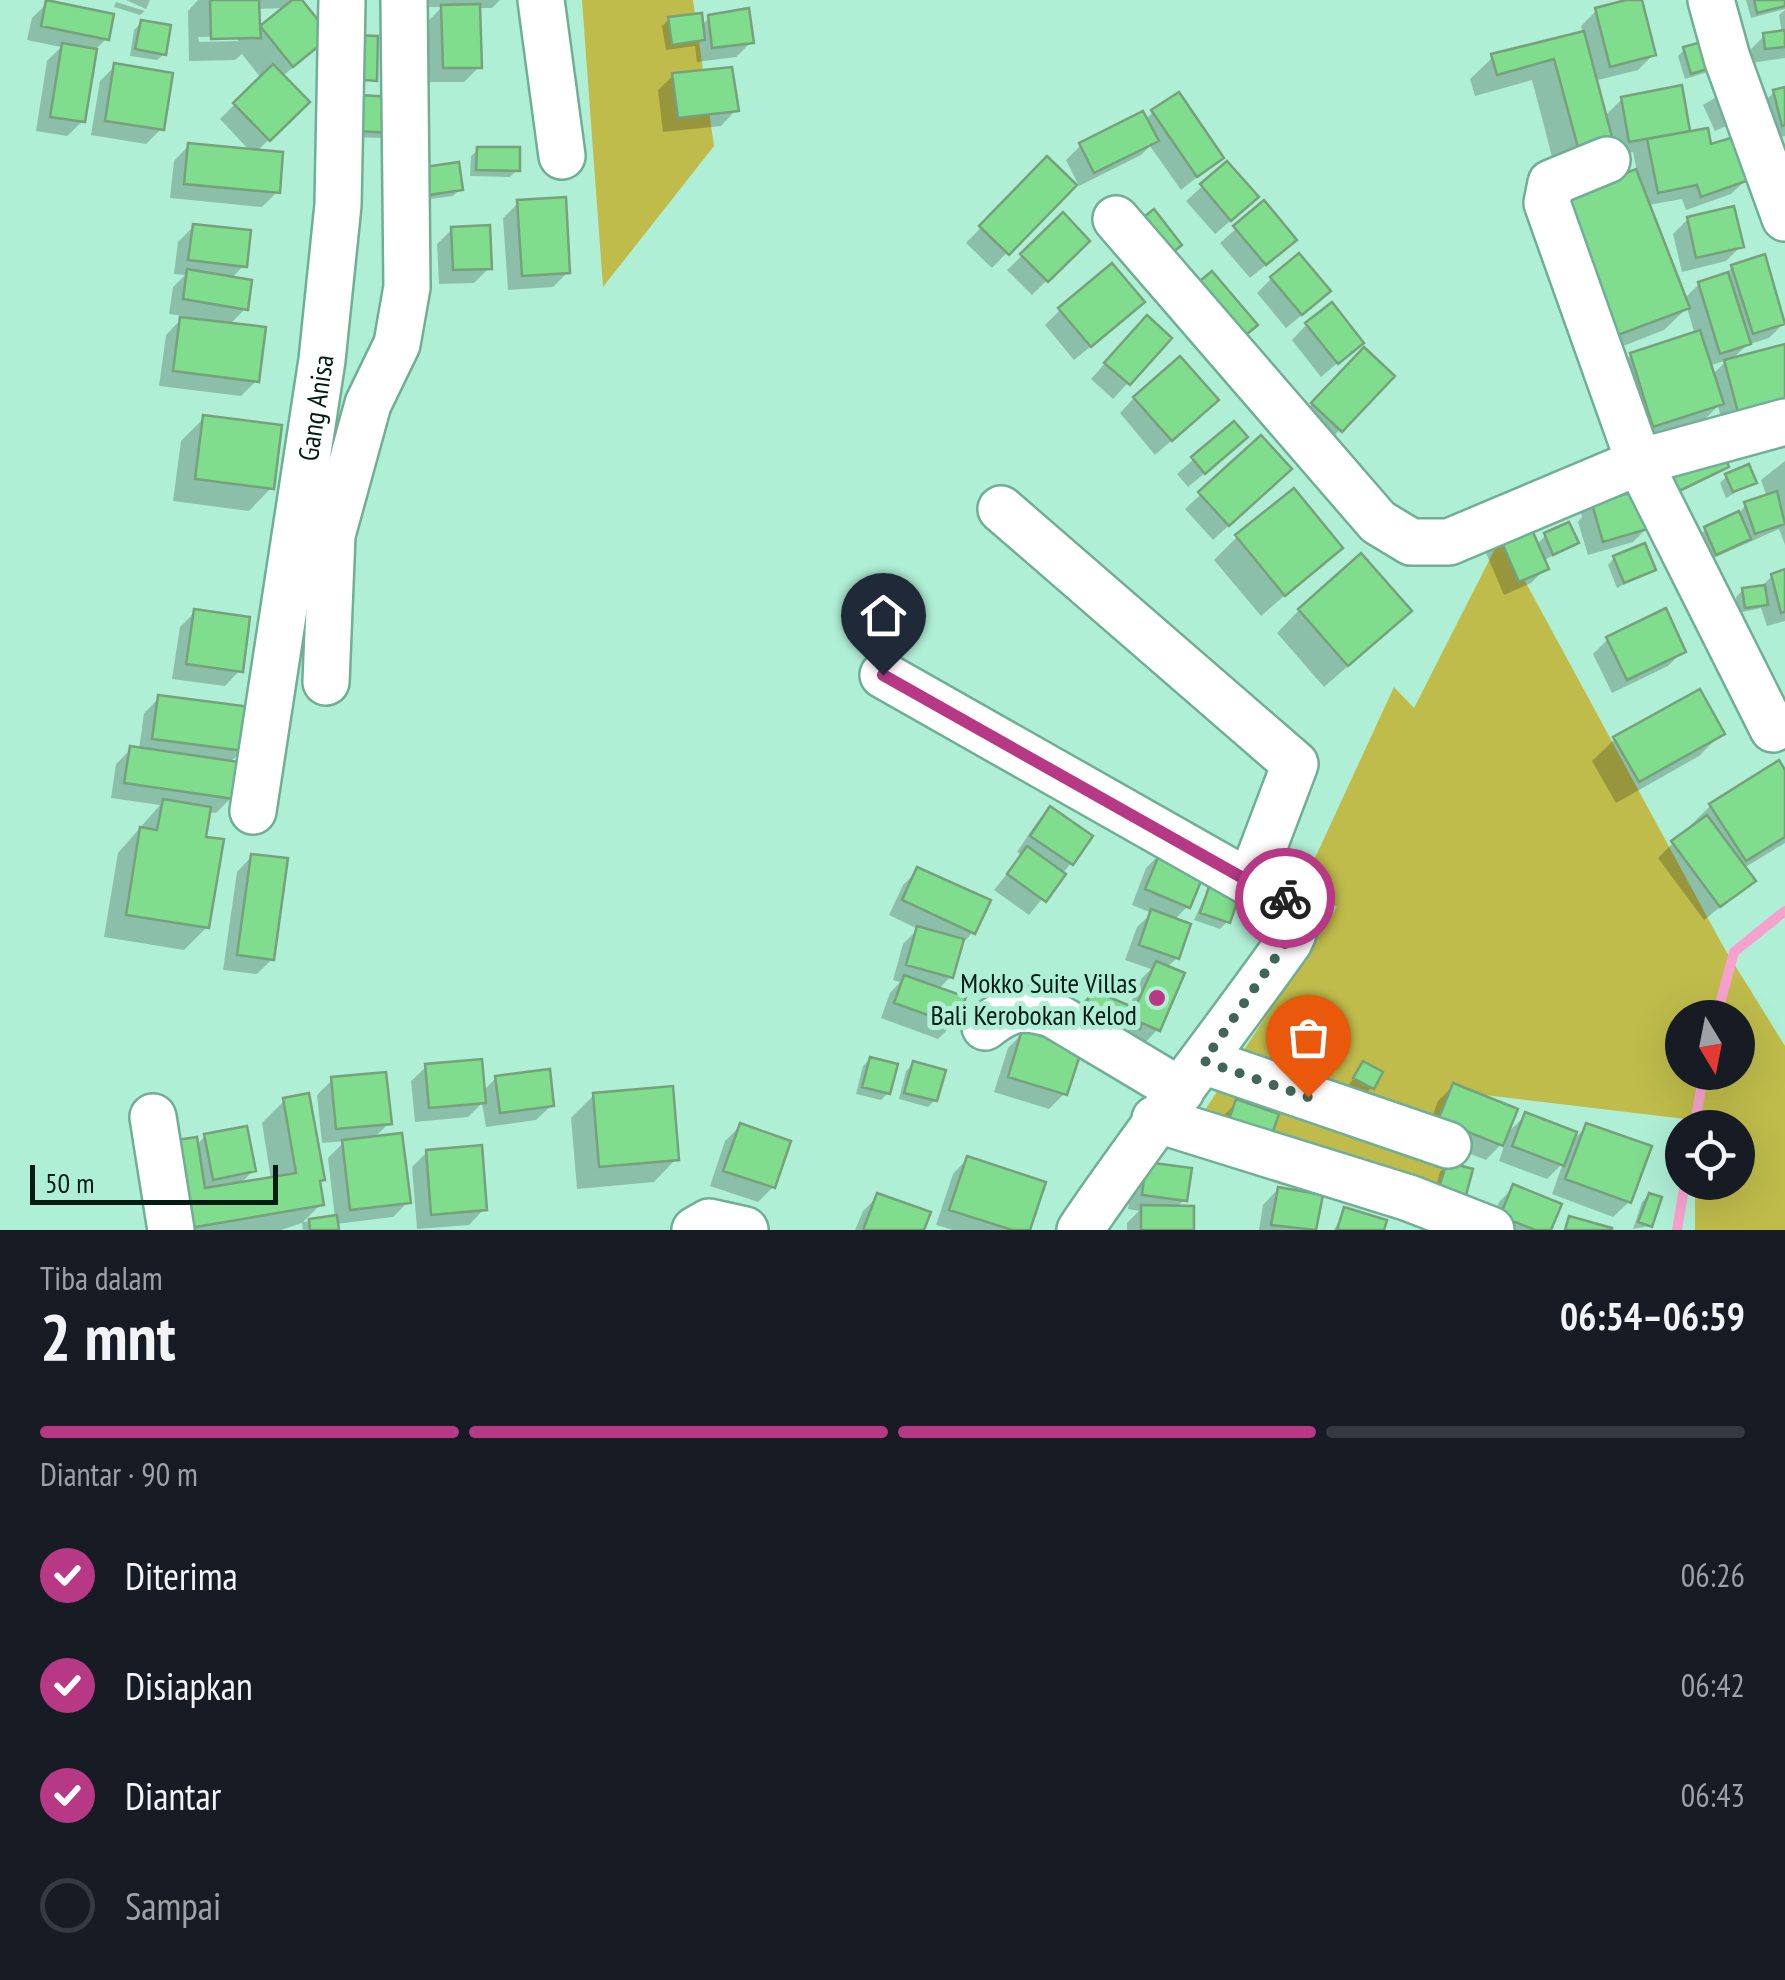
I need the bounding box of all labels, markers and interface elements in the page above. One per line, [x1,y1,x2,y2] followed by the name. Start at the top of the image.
[288,352,341,463] street label: Gang Anisa
[841,573,926,676] pin
[856,588,911,643] icon: home
[1235,848,1335,948] courier
[1258,871,1313,926] icon: bike
[930,964,1137,1033] place label: Mokko Suite Villas Bali Kerobokan Kelod
[1146,987,1168,1009] marker: Mokko Suite Villas Bali Kerobokan Kelod
[1266,995,1351,1098] pin
[1665,1000,1755,1090] north arrow
[1665,1000,1755,1200] map controls
[1281,1010,1336,1065] icon: bag
[1665,1110,1755,1200] button: locate
[30,1160,278,1204] scale bar
[45,1164,94,1201] text: 50 m
[40,1257,162,1299] text: Tiba dalam
[1560,1291,1745,1340] text: 06:54–06:59
[40,1294,176,1378] text: 2 mnt
[40,1453,198,1495] text: Diantar · 90 m
[40,1548,95,1603] icon: check
[125,1551,238,1600] text: Diterima
[1681,1554,1745,1596] text: 06:26
[40,1658,95,1713] icon: check
[125,1661,253,1710] text: Disiapkan
[1681,1664,1745,1706] text: 06:42
[40,1768,95,1823] icon: check
[125,1771,221,1820] text: Diantar
[1681,1774,1745,1816] text: 06:43
[125,1881,221,1930] text: Sampai

